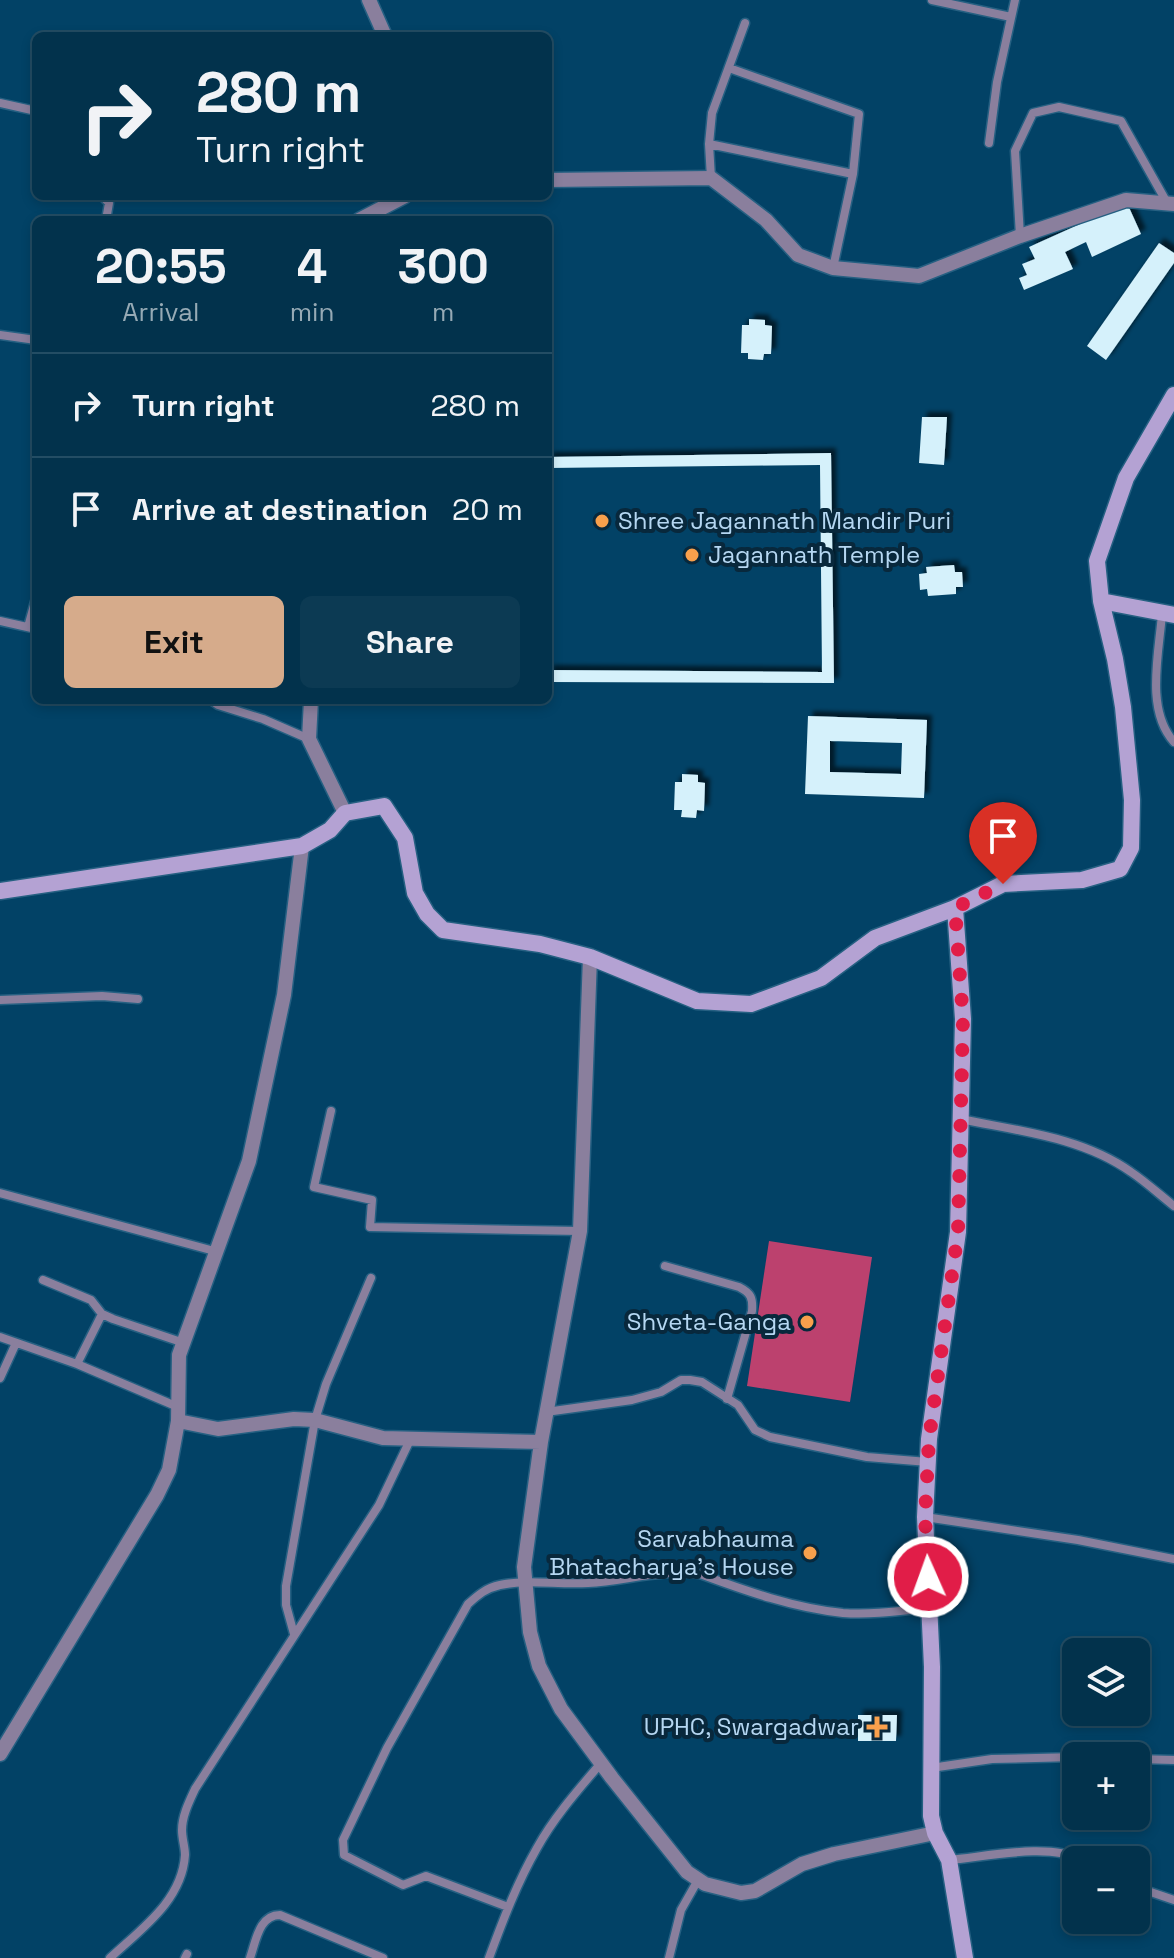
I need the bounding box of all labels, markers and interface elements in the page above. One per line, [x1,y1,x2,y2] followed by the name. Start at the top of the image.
[196,57,361,128] text: 280 m
[64,64,168,168] icon: right
[196,127,365,173] text: Turn right
[95,236,227,297] text: 20:55
[297,236,327,297] text: 4
[397,236,489,297] text: 300
[122,295,200,329] text: Arrival
[290,295,334,329] text: min
[432,295,454,329] text: m
[64,383,108,427] icon: right
[132,386,275,425] text: Turn right
[430,386,520,425] text: 280 m
[64,487,108,531] icon: arrive
[132,490,428,529] text: Arrive at destination
[452,490,523,529] text: 20 m
[618,505,951,536] place label: Shree Jagannath Mandir Puri
[593,512,611,530] marker: Shree Jagannath Mandir Puri
[708,539,920,570] place label: Jagannath Temple
[683,546,701,564] marker: Jagannath Temple
[64,596,284,688] button: Exit
[300,596,520,688] button: Share
[969,802,1037,884] pin
[981,814,1025,858] icon: arrive
[627,1306,791,1337] place label: Shveta-Ganga
[798,1313,816,1331] marker: Shveta-Ganga
[549,1523,794,1582] place label: Sarvabhauma Bhatacharya's House
[886,1535,970,1619] position arrow
[801,1544,819,1562] marker: Sarvabhauma Bhatacharya's House
[1062,1638,1150,1934] map controls
[1062,1638,1150,1726] button: layers
[644,1711,859,1742] place label: UPHC, Swargadwar
[866,1716,888,1738] marker: UPHC, Swargadwar
[1062,1742,1150,1830] button: +
[1062,1846,1150,1934] button: −

